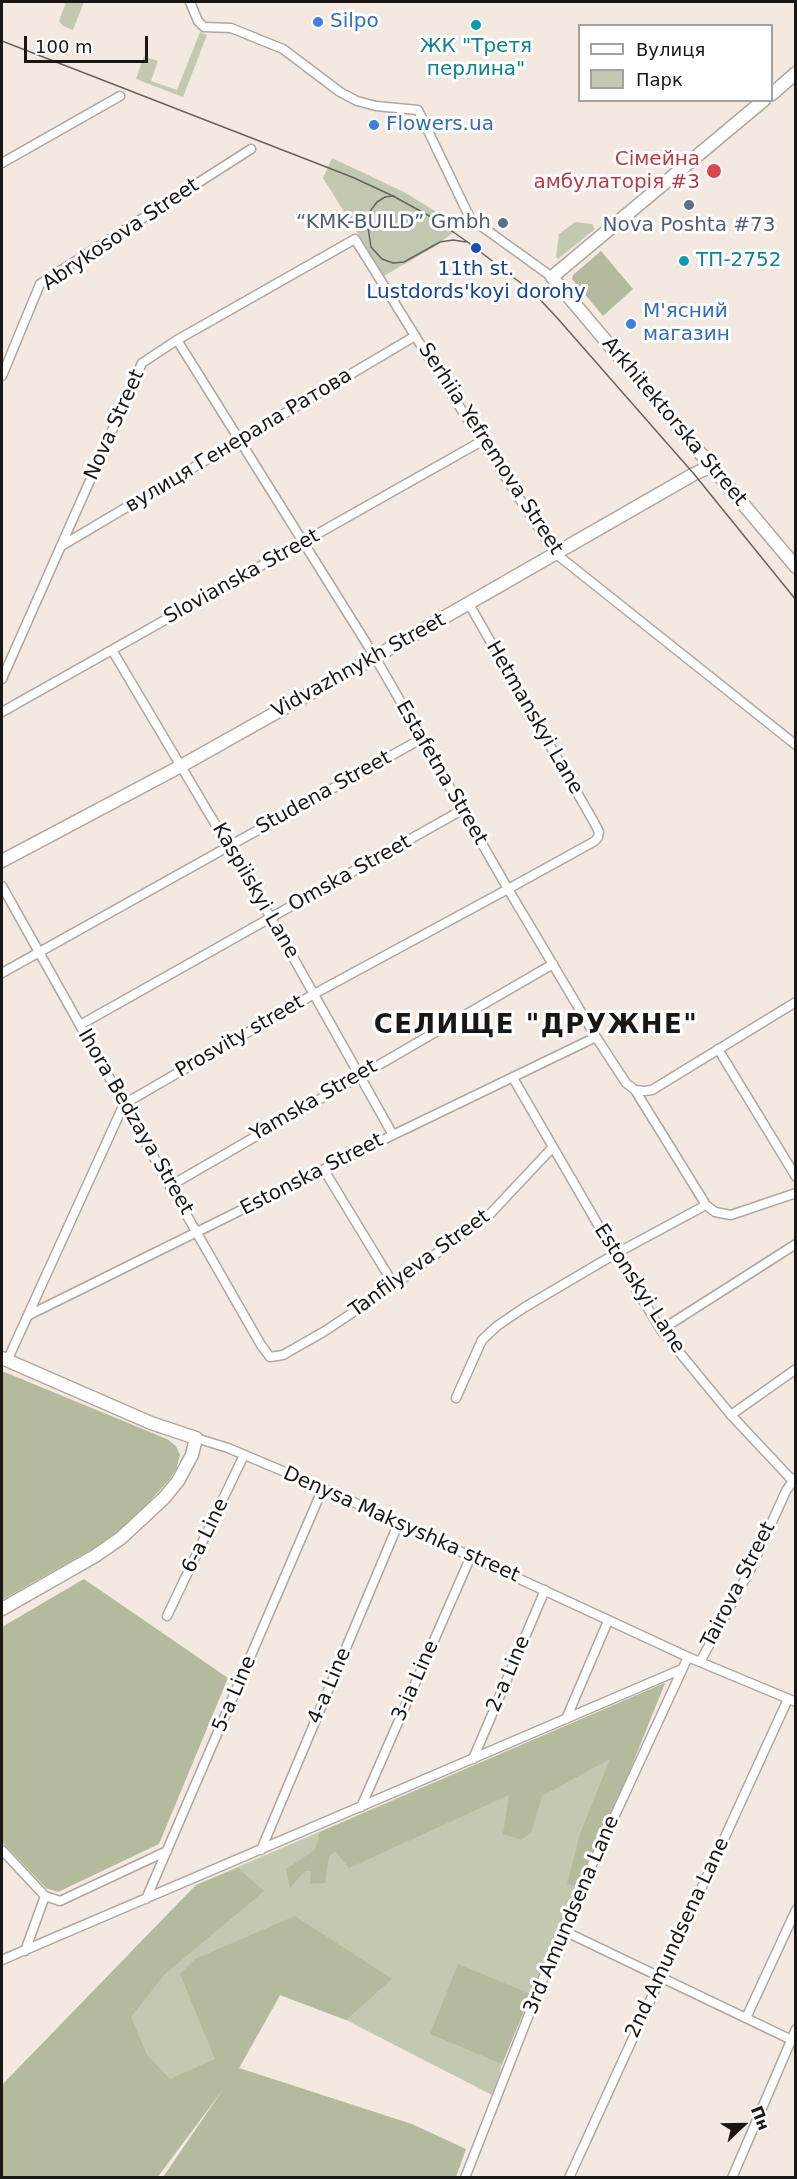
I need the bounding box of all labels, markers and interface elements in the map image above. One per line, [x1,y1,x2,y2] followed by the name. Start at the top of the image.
[330,10,379,34] place label: Silpo
[311,15,325,29] marker: Silpo
[469,18,483,32] marker: ЖК "Третя перлина"
[27,24,152,62] scale bar
[578,24,773,102] legend
[420,35,532,82] place label: ЖК "Третя перлина"
[35,36,93,57] text: 100 m
[636,39,705,60] text: Вулиця
[636,69,683,90] text: Парк
[386,113,494,137] place label: Flowers.ua
[367,118,381,132] marker: Flowers.ua
[533,148,700,195] place label: Сімейна амбулаторія #3
[705,162,723,180] marker: Сімейна амбулаторія #3
[38,174,204,296] street label: Abrykosova Street
[682,198,696,212] marker: Nova Poshta #73
[296,211,491,235] place label: “KMK-BUILD” Gmbh
[603,214,775,238] place label: Nova Poshta #73
[496,216,510,230] marker: “KMK-BUILD” Gmbh
[469,241,483,255] marker: 11th st. Lustdords'koyi dorohy
[696,249,781,273] place label: ТП-2752
[677,254,691,268] marker: ТП-2752
[366,258,586,305] place label: 11th st. Lustdords'koyi dorohy
[643,300,730,347] place label: М'ясний магазин
[624,317,638,331] marker: М'ясний магазин
[596,333,752,511] street label: Arkhitektorska Street
[413,339,567,559] street label: Serhiia Yefremova Street
[121,364,357,518] street label: вулиця Генерала Ратова
[80,366,150,484] street label: Nova Street
[160,524,324,630] street label: Slovianska Street
[268,608,450,724] street label: Vidvazhnykh Street
[480,637,588,799] street label: Hetmanskyi Lane
[390,697,492,849] street label: Estafetna Street
[252,746,396,840] street label: Studena Street
[206,819,304,963] street label: Kaspiiskyi Lane
[285,830,415,918] street label: Omska Street
[172,991,308,1083] street label: Prosvity street
[374,1010,698,1042] district label: СЕЛИЩЕ "ДРУЖНЕ"
[72,1025,198,1219] street label: Ihora Bedzaya Street
[246,1055,382,1147] street label: Yamska Street
[237,1129,387,1221] street label: Estonska Street
[345,1205,495,1323] street label: Tanfilyeva Street
[588,1220,690,1358] street label: Estonskyi Lane
[279,1462,523,1588] street label: Denysa Maksyshka street
[178,1495,234,1577] street label: 6-a Line
[697,1518,781,1652] street label: Tairova Street
[482,1632,536,1716] street label: 2-a Line
[388,1637,444,1725] street label: 3-ia Line
[303,1644,357,1728] street label: 4-a Line
[208,1652,262,1736] street label: 5-a Line
[519,1812,625,2018] street label: 3rd Amundsena Lane
[621,1834,735,2042] street label: 2nd Amundsena Lane
[713,2095,773,2155] north arrow
[747,2103,774,2133] text: Пн

